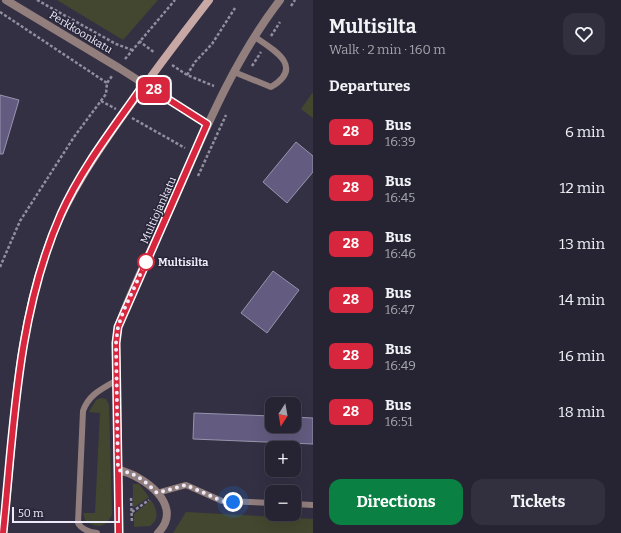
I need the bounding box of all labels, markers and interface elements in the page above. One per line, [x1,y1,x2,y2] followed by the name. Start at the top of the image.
[47,8,115,56] street label: Perkkoonkatu
[563,13,605,55] button: heart
[329,15,416,38] text: Multisilta
[329,42,446,57] text: Walk · 2 min · 160 m
[136,77,172,103] line badge: 28
[329,77,410,95] text: Departures
[146,81,162,98] text: 28
[385,116,411,134] text: Bus
[343,123,359,140] text: 28
[565,123,605,141] text: 6 min
[385,134,416,149] text: 16:39
[385,172,411,190] text: Bus
[138,174,179,246] street label: Multiojankatu
[343,179,359,196] text: 28
[559,179,605,197] text: 12 min
[385,190,415,205] text: 16:45
[385,228,411,246] text: Bus
[343,235,359,252] text: 28
[559,235,605,253] text: 13 min
[385,246,416,261] text: 16:46
[137,253,155,271] marker: Multisilta
[158,256,209,269] place label: Multisilta
[385,284,411,302] text: Bus
[343,291,359,308] text: 28
[559,291,605,309] text: 14 min
[385,302,415,317] text: 16:47
[385,340,411,358] text: Bus
[343,347,359,364] text: 28
[559,347,605,365] text: 16 min
[385,358,416,373] text: 16:49
[385,396,411,414] text: Bus
[265,397,301,433] north arrow
[265,397,301,521] map controls
[343,403,359,420] text: 28
[559,403,605,421] text: 18 min
[385,414,413,429] text: 16:51
[265,441,301,477] button: +
[329,479,463,525] button: Directions
[471,479,605,525] button: Tickets
[265,485,301,521] button: −
[223,492,243,512] your location
[12,505,120,524] scale bar
[18,507,44,520] text: 50 m

